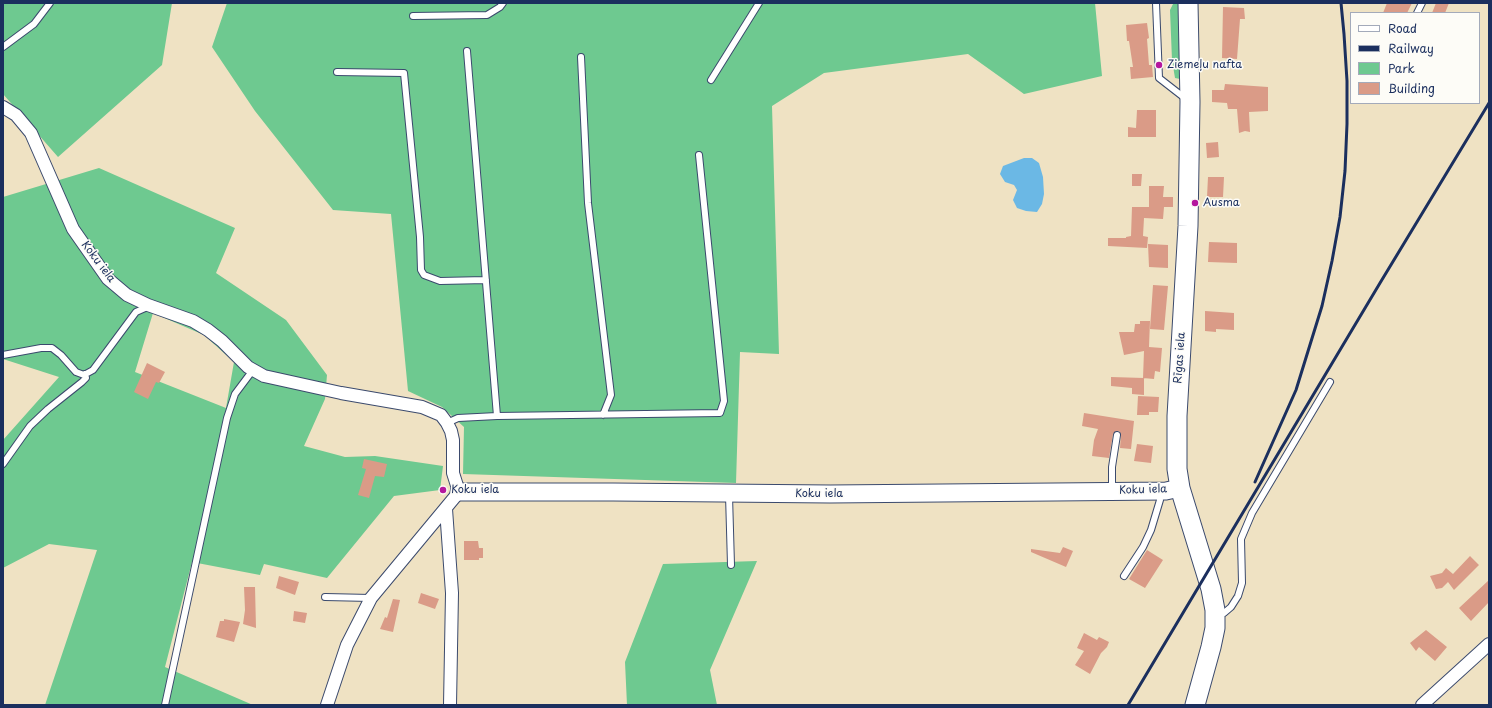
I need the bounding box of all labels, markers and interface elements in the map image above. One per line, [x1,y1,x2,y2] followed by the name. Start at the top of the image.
[1350,12,1480,104] legend
[1388,19,1417,37] text: Road
[1388,39,1434,57] text: Railway
[1167,58,1242,72] place label: Ziemeļu nafta
[1388,59,1415,77] text: Park
[1154,60,1164,70] marker: Ziemeļu nafta
[1388,79,1435,97] text: Building
[1203,196,1240,210] place label: Ausma
[1190,198,1200,208] marker: Ausma
[78,239,118,285] street label: Koku iela
[1172,332,1188,384] street label: Rīgas iela
[451,483,499,497] place label: Koku iela
[1119,483,1167,497] street label: Koku iela
[438,485,448,495] marker: Koku iela
[795,487,843,501] street label: Koku iela

